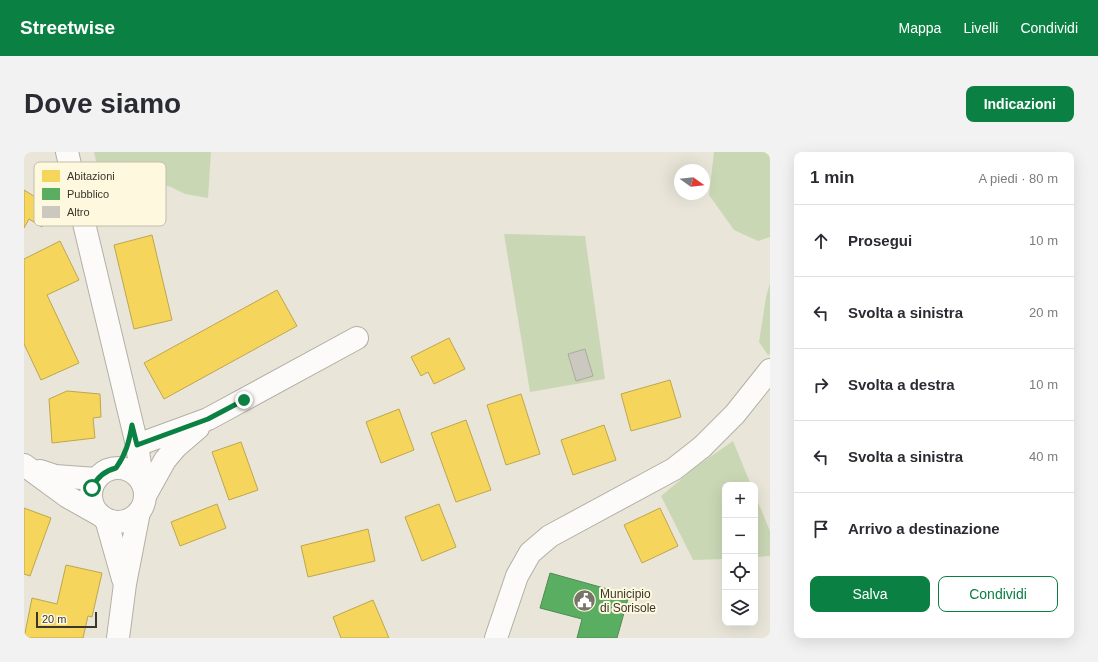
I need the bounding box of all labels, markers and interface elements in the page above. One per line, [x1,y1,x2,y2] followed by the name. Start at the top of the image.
[20,17,115,38] text: Streetwise
[899,20,941,36] text: Mappa
[963,20,998,36] text: Livelli
[1020,20,1078,36] text: Condividi
[966,86,1074,122] button: Indicazioni
[24,88,181,119] text: Dove siamo
[34,162,166,226] legend
[674,164,710,200] north arrow
[810,168,854,187] text: 1 min
[67,170,115,182] text: Abitazioni
[979,171,1058,186] text: A piedi · 80 m
[67,188,109,200] text: Pubblico
[67,206,90,218] text: Altro
[810,230,832,252] icon: ahead
[848,232,912,249] text: Prosegui
[1029,233,1058,248] text: 10 m
[810,302,832,324] icon: left
[848,304,963,321] text: Svolta a sinistra
[1029,305,1058,320] text: 20 m
[810,374,832,396] icon: right
[848,376,955,393] text: Svolta a destra
[1029,377,1058,392] text: 10 m
[235,391,253,409] route end
[810,446,832,468] icon: left
[848,448,963,465] text: Svolta a sinistra
[1029,449,1058,464] text: 40 m
[83,479,101,497] route start
[722,482,758,626] map controls
[722,482,758,518] button: +
[722,518,758,554] button: −
[810,518,832,540] icon: arrive
[848,520,1000,537] text: Arrivo a destinazione
[722,554,758,590] button: locate
[810,576,930,612] button: Salva
[938,576,1058,612] button: Condividi
[600,587,656,615] place label: Municipio di Sorisole
[572,588,598,614] public building icon: Municipio di Sorisole
[722,590,758,626] button: layers
[36,610,97,629] scale bar
[42,613,66,625] text: 20 m

